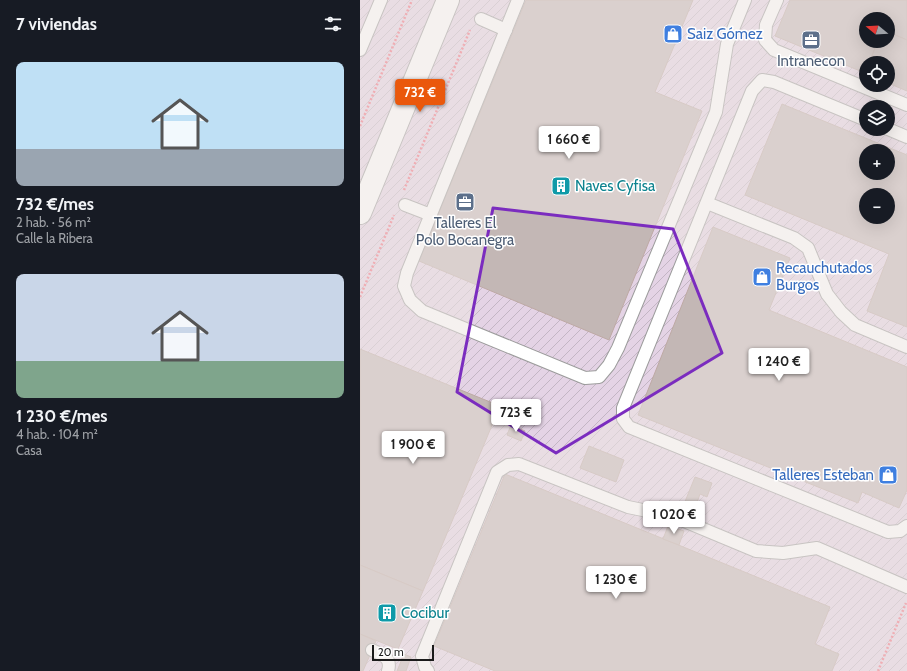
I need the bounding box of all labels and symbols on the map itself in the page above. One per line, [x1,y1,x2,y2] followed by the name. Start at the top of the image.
[859,12,895,48] north arrow
[662,23,684,45] shop icon: Saiz Gómez
[687,25,763,43] place label: Saiz Gómez
[800,29,822,51] office icon: Intranecon
[777,52,845,70] place label: Intranecon
[392,79,448,113] pin: 732 €
[532,126,606,160] pin: 1 660 €
[550,175,572,197] building icon: Naves Cyfisa
[575,177,656,195] place label: Naves Cyfisa
[454,191,476,213] office icon: Talleres El Polo Bocanegra
[416,214,515,249] place label: Talleres El Polo Bocanegra
[776,259,872,294] place label: Recauchutados Burgos
[751,266,773,288] shop icon: Recauchutados Burgos
[742,348,816,382] pin: 1 240 €
[488,399,544,433] pin: 723 €
[376,431,450,465] pin: 1 900 €
[877,464,899,486] shop icon: Talleres Esteban
[772,466,874,484] place label: Talleres Esteban
[637,501,711,535] pin: 1 020 €
[579,566,653,600] pin: 1 230 €
[376,602,398,624] building icon: Cocibur
[401,604,449,622] place label: Cocibur
[372,643,434,662] scale bar

